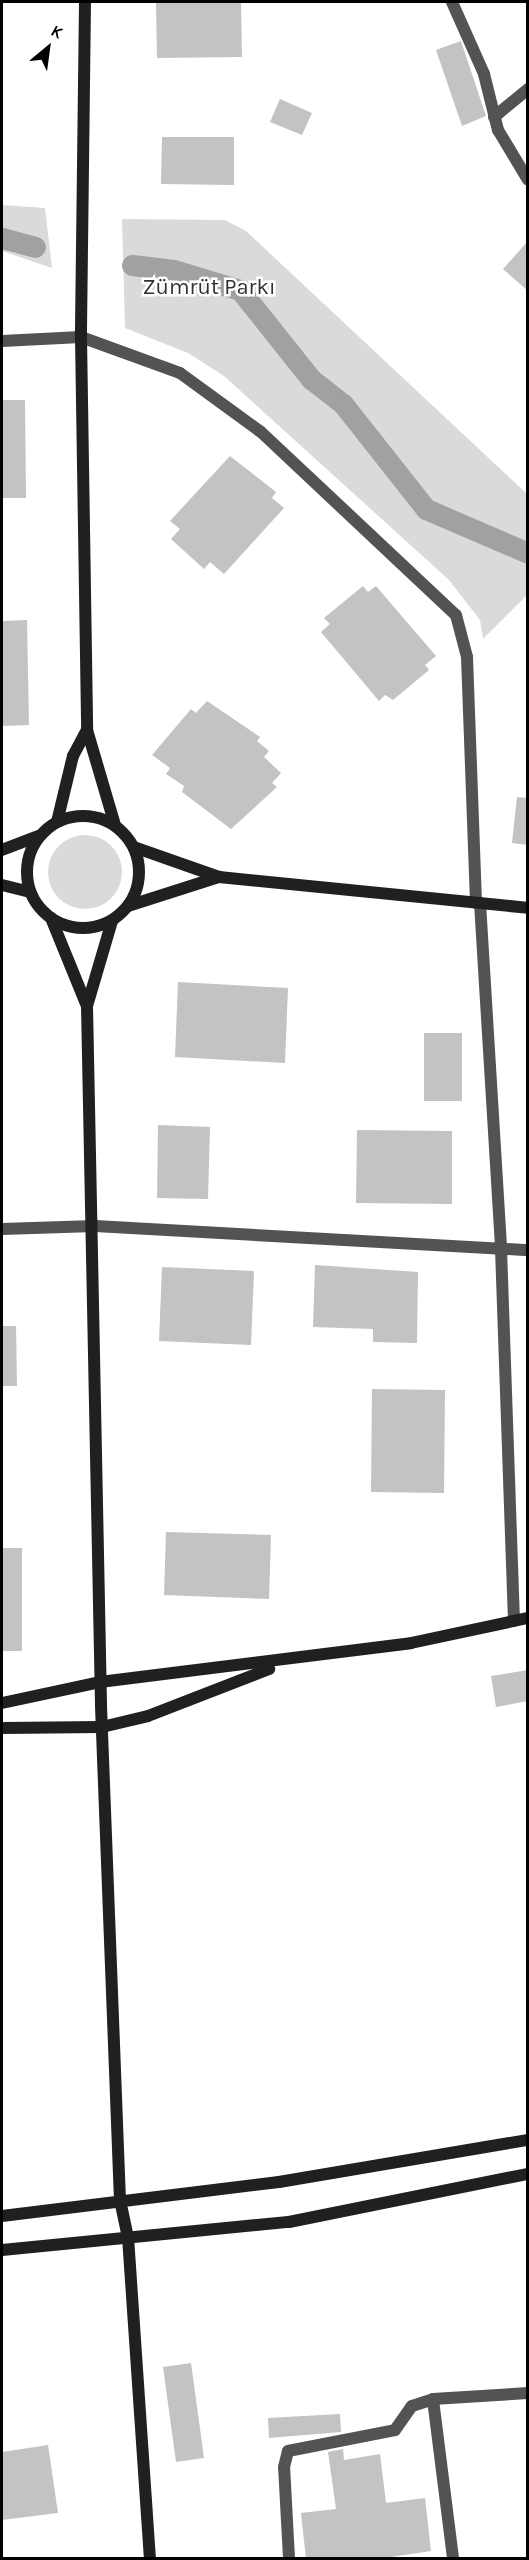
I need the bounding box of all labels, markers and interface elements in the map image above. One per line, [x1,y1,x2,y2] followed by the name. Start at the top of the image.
[18,18,78,78] north arrow
[48,21,66,43] text: K
[143,275,275,301] park label: Zümrüt Parkı

